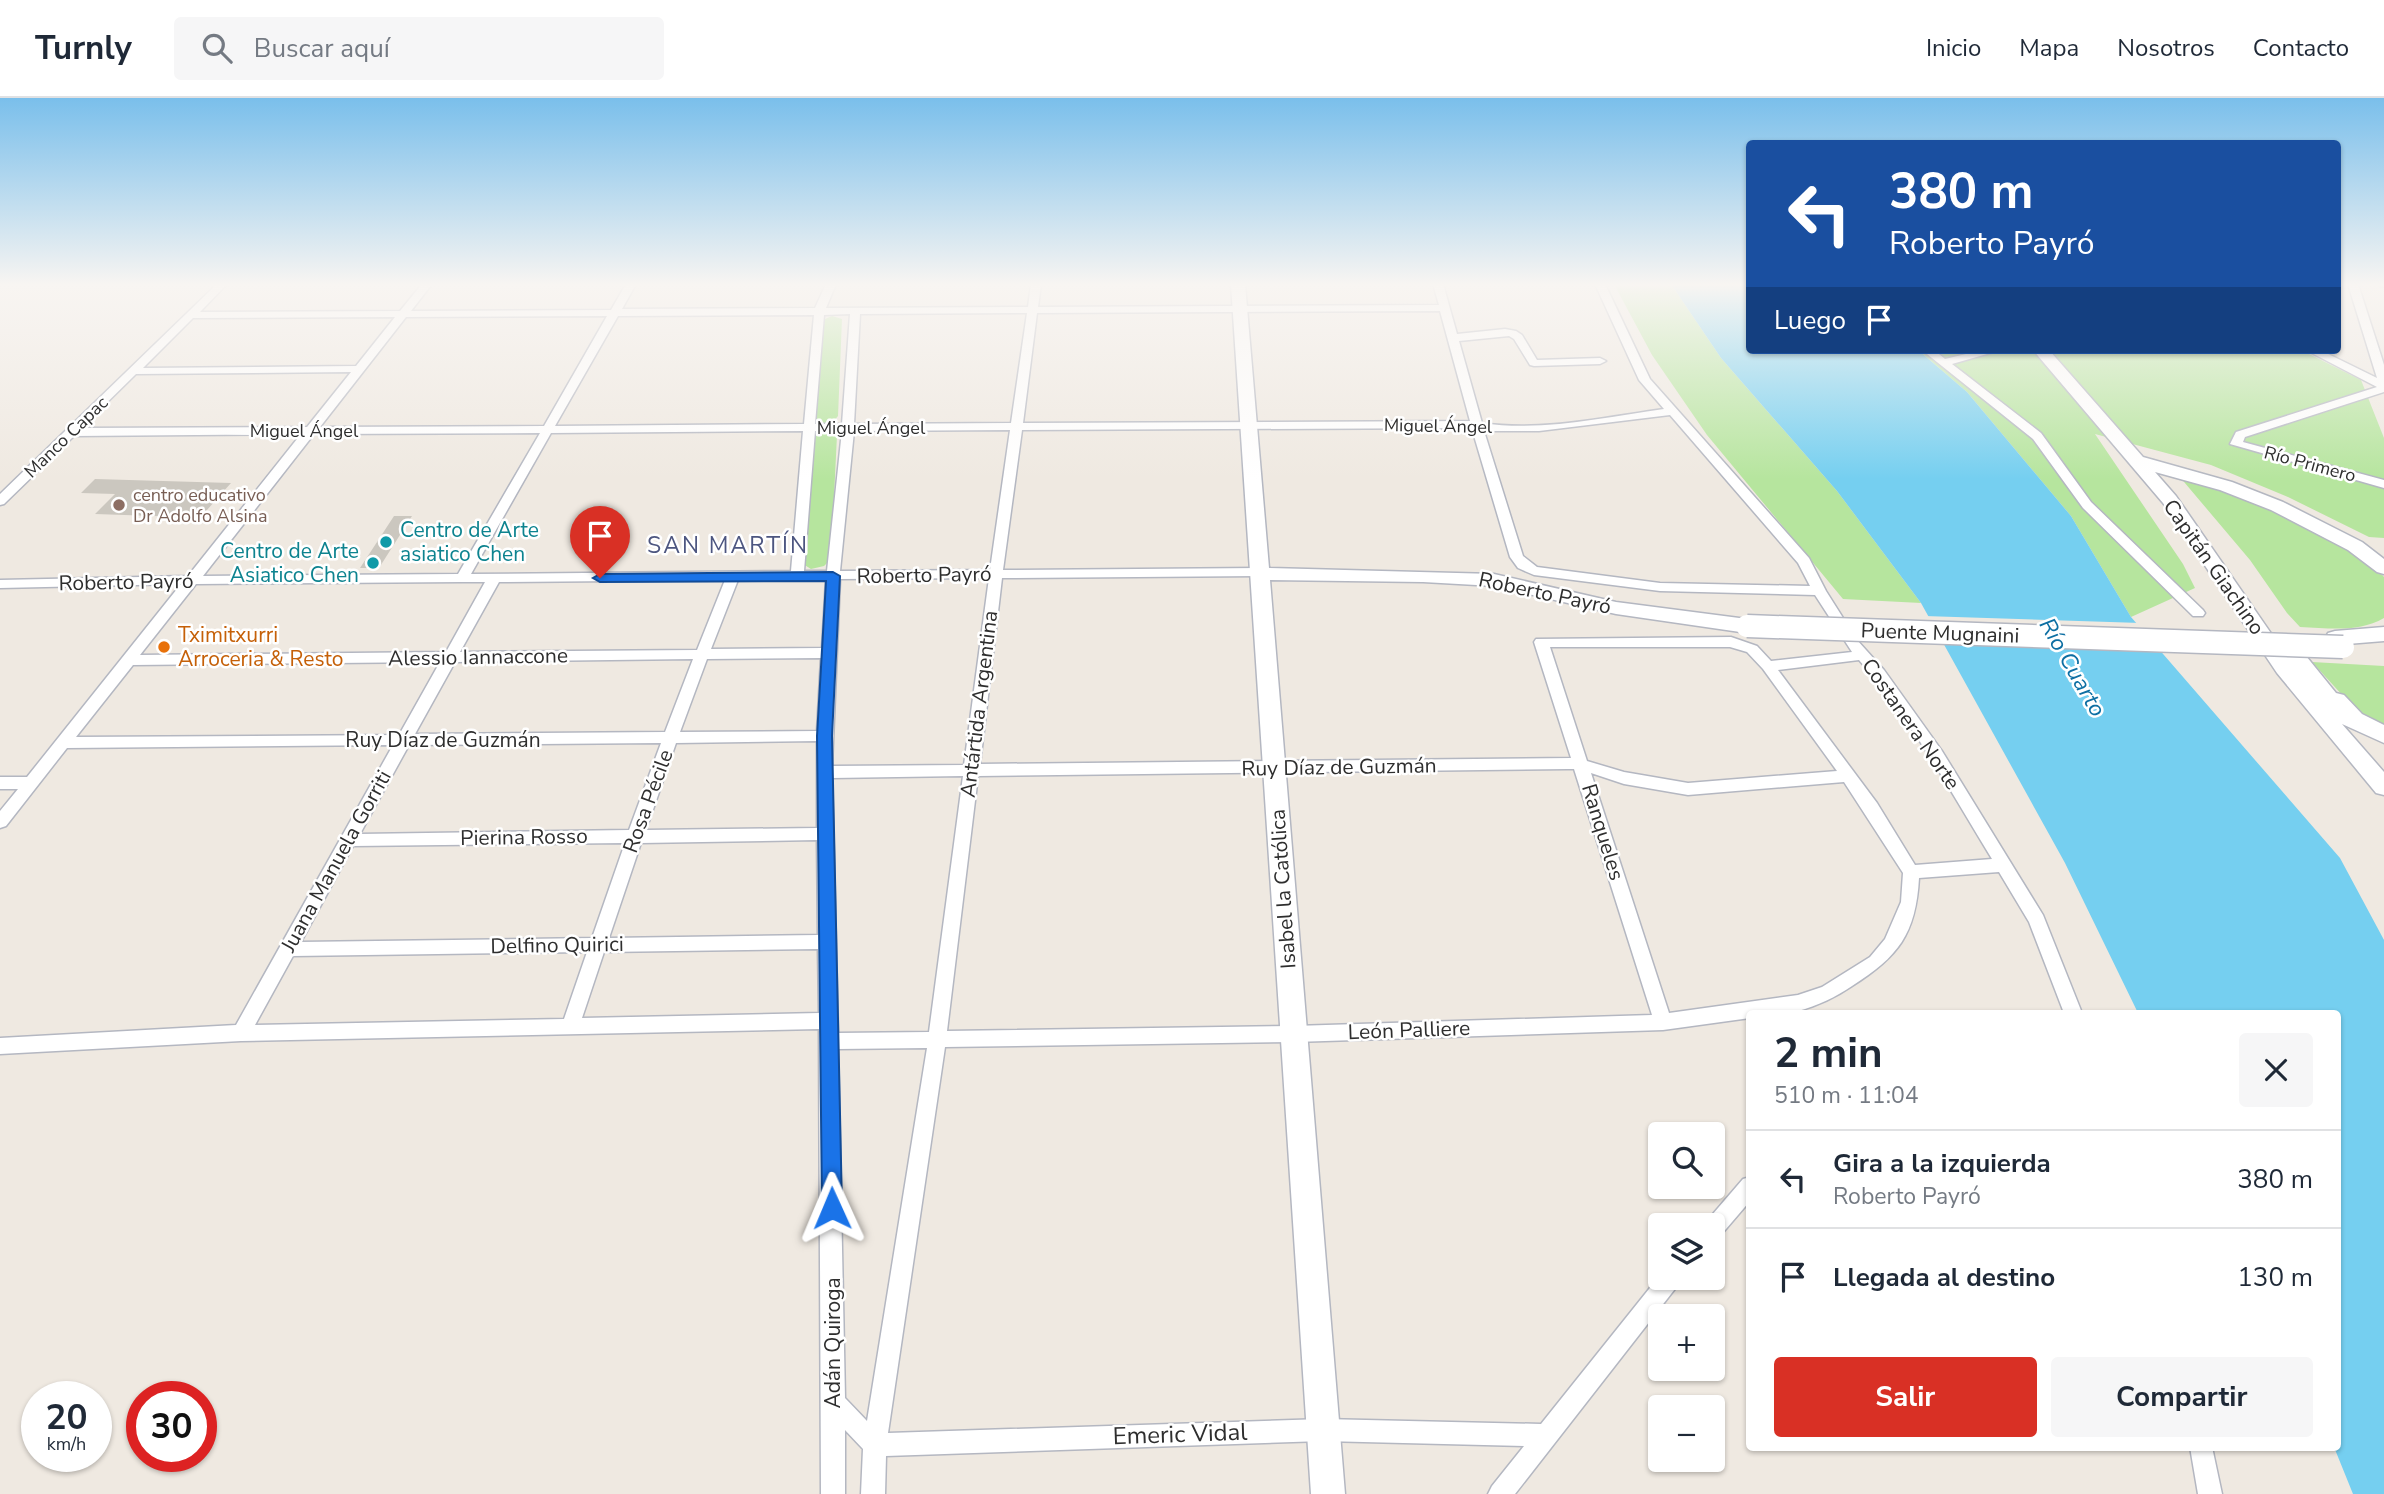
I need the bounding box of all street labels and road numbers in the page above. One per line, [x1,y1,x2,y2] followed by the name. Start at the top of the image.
[19,391,113,483] street label: Manco Capac
[1384,413,1493,439] street label: Miguel Ángel
[817,416,926,440] street label: Miguel Ángel
[250,419,359,443] street label: Miguel Ángel
[2261,440,2359,488] street label: Río Primero
[2157,494,2271,640] street label: Capitán Giachino
[856,560,992,590] street label: Roberto Payró
[1476,565,1614,621] street label: Roberto Payró
[58,567,194,597] street label: Roberto Payró
[954,609,1004,799] street label: Antártida Argentina
[1860,616,2020,650] street label: Puente Mugnaini
[388,641,568,673] street label: Alessio Iannaccone
[1855,653,1967,795] street label: Costanera Norte
[345,726,541,754] street label: Ruy Díaz de Guzmán
[616,745,680,857] street label: Rosa Pécile
[1241,751,1437,783] street label: Ruy Díaz de Guzmán
[274,765,398,958] street label: Juana Manuela Gorriti
[1575,780,1631,884] street label: Ranqueles
[1263,808,1303,970] street label: Isabel la Católica
[460,822,588,852] street label: Pierina Rosso
[490,930,624,960] street label: Delfino Quirici
[1347,1014,1471,1046] street label: León Palliere
[819,1277,847,1409] street label: Adán Quiroga
[1112,1416,1248,1452] street label: Emeric Vidal

